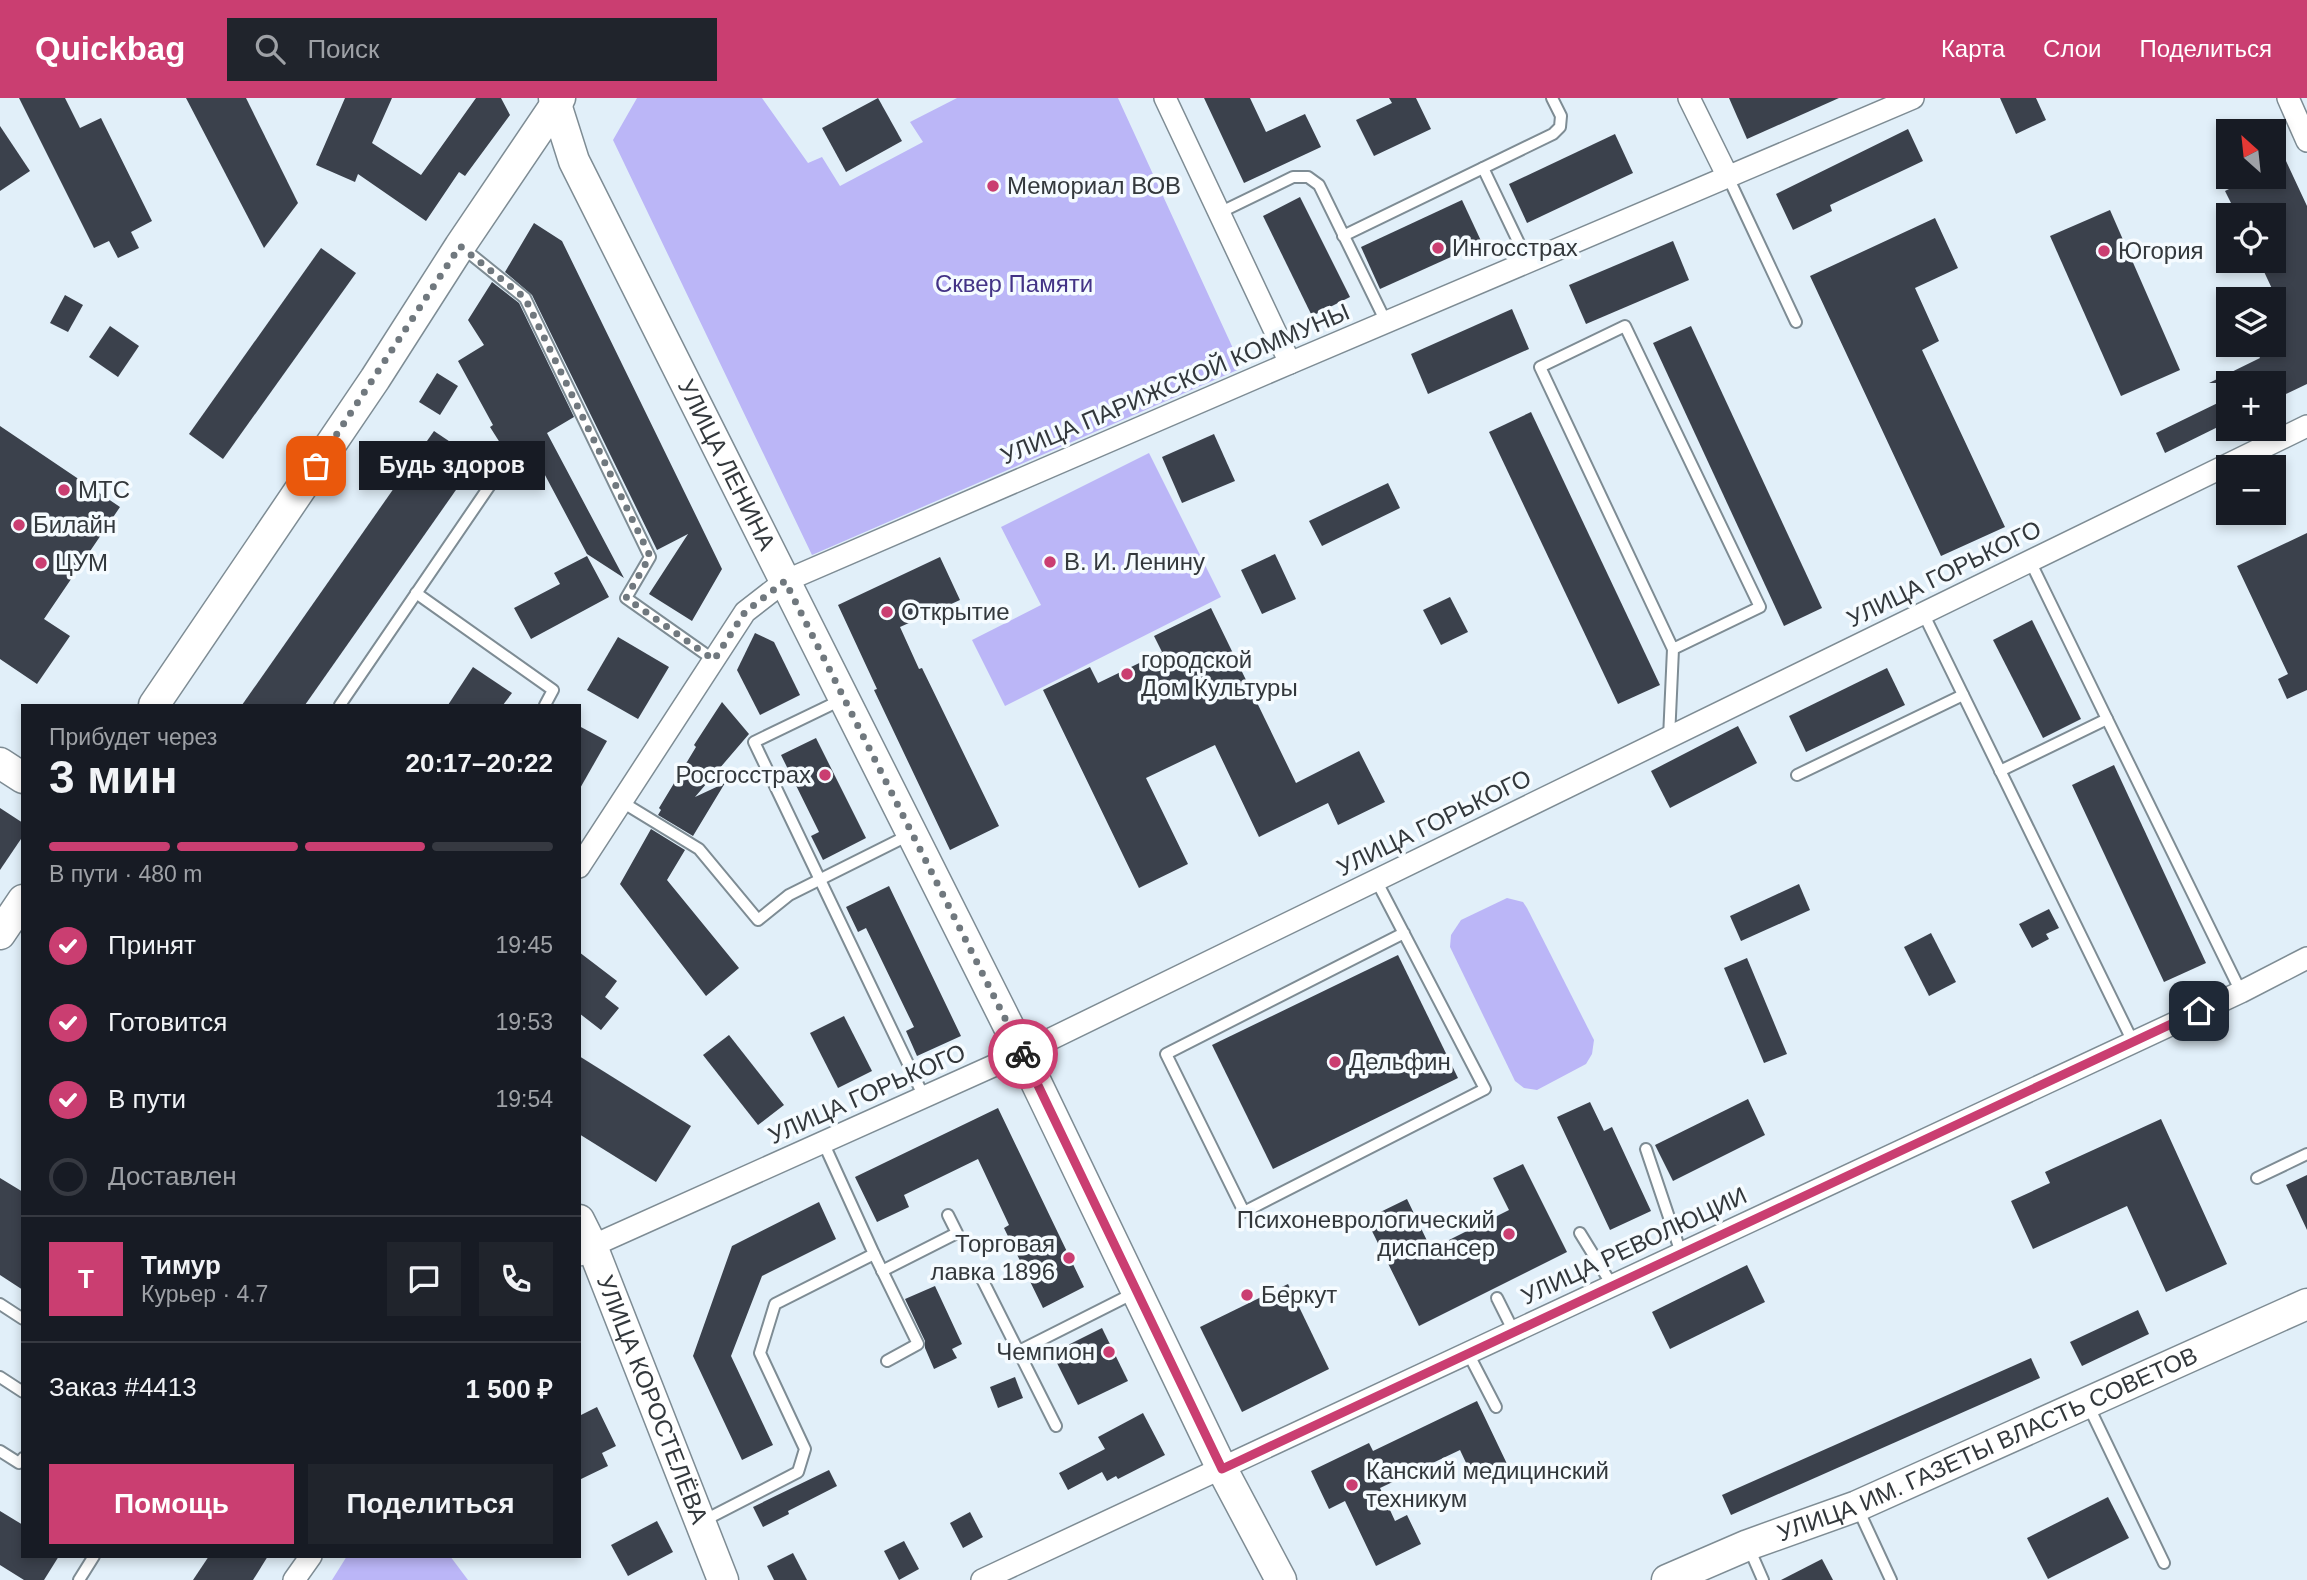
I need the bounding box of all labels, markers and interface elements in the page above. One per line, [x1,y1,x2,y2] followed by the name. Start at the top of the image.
[227,18,717,81] search box
[35,30,185,67] text: Quickbag
[251,30,289,68] icon: search
[307,34,379,64] text: Поиск
[1941,35,2005,62] text: Карта
[2043,35,2101,62] text: Слои
[2139,35,2272,62] text: Поделиться
[2216,119,2286,189] north arrow
[2216,119,2286,525] map controls
[1007,172,1181,199] place label: Мемориал ВОВ
[985,178,1001,194] marker: Мемориал ВОВ
[2216,203,2286,273] button: locate
[1452,234,1578,261] place label: Ингосстрах
[2118,237,2204,264] place label: Югория
[1430,240,1446,256] marker: Ингосстрах
[2096,243,2112,259] marker: Югория
[935,270,1093,297] park label: Сквер Памяти
[2216,287,2286,357] button: layers
[996,298,1353,469] street label: УЛИЦА ПАРИЖСКОЙ КОММУНЫ
[2216,371,2286,441] button: +
[673,375,781,554] street label: УЛИЦА ЛЕНИНА
[286,436,346,496] pin
[358,442,544,490] callout: Будь здоров
[297,447,335,485] icon: bag
[379,452,525,478] text: Будь здоров
[2216,455,2286,525] button: −
[78,476,130,503] place label: МТС
[56,482,72,498] marker: МТС
[33,511,116,538] place label: Билайн
[1842,515,2045,632] street label: УЛИЦА ГОРЬКОГО
[11,517,27,533] marker: Билайн
[1064,548,1205,575] place label: В. И. Ленину
[55,549,108,576] place label: ЦУМ
[1042,554,1058,570] marker: В. И. Ленину
[33,555,49,571] marker: ЦУМ
[901,598,1010,625] place label: Открытие
[879,604,895,620] marker: Открытие
[1141,646,1298,701] place label: городской Дом Культуры
[1119,666,1135,682] marker: городской Дом Культуры
[49,724,217,750] text: Прибудет через
[406,748,553,778] text: 20:17–20:22
[49,751,177,803] text: 3 мин
[675,761,811,788] place label: Росгосстрах
[1332,764,1535,881] street label: УЛИЦА ГОРЬКОГО
[817,767,833,783] marker: Росгосстрах
[49,861,202,887] text: В пути · 480 m
[49,927,87,965] icon: check
[108,930,196,960] text: Принят
[495,932,553,958] text: 19:45
[2169,981,2229,1041] pin
[2180,992,2218,1030] icon: home
[49,1004,87,1042] icon: check
[108,1007,227,1037] text: Готовится
[495,1009,553,1035] text: 19:53
[988,1019,1058,1089] courier
[1004,1035,1042,1073] icon: bike
[764,1038,969,1149] street label: УЛИЦА ГОРЬКОГО
[1349,1048,1451,1075] place label: Дельфин
[1327,1054,1343,1070] marker: Дельфин
[49,1081,87,1119] icon: check
[108,1084,186,1114] text: В пути
[495,1086,553,1112] text: 19:54
[108,1161,237,1191] text: Доставлен
[1517,1181,1751,1310] street label: УЛИЦА РЕВОЛЮЦИИ
[1237,1206,1495,1261] place label: Психоневрологический диспансер
[1501,1226,1517,1242] marker: Психоневрологический диспансер
[930,1230,1055,1285] place label: Торговая лавка 1896
[387,1242,461,1316] button: chat
[479,1242,553,1316] button: phone
[141,1250,221,1280] text: Тимур
[1061,1250,1077,1266] marker: Торговая лавка 1896
[78,1264,94,1294] text: Т
[592,1271,714,1528] street label: УЛИЦА КОРОСТЕЛЁВА
[141,1281,268,1307] text: Курьер · 4.7
[1261,1281,1337,1308] place label: Беркут
[1239,1287,1255,1303] marker: Беркут
[996,1338,1095,1365] place label: Чемпион
[1774,1341,2201,1546] street label: УЛИЦА ИМ. ГАЗЕТЫ ВЛАСТЬ СОВЕТОВ
[1101,1344,1117,1360] marker: Чемпион
[49,1372,197,1402] text: Заказ #4413
[466,1374,553,1404] text: 1 500 ₽
[1366,1457,1609,1512] place label: Канский медицинский техникум
[49,1464,294,1544] button: Помощь
[308,1464,553,1544] button: Поделиться
[1344,1477,1360,1493] marker: Канский медицинский техникум

